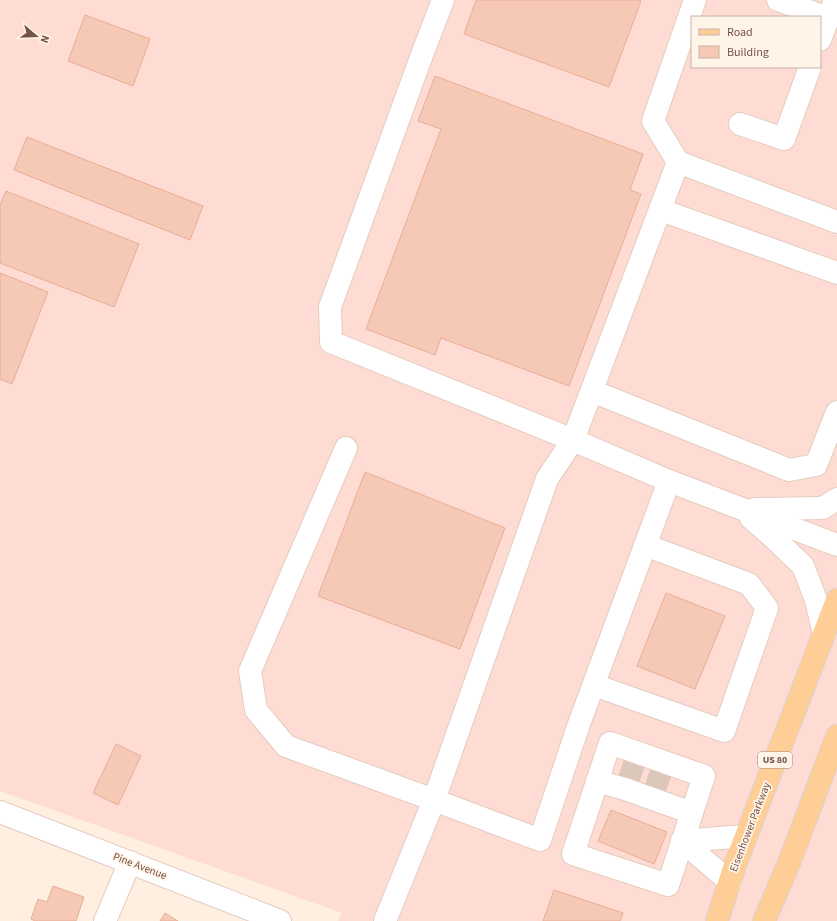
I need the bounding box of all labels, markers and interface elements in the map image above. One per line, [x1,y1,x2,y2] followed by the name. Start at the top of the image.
[16,16,56,56] north arrow
[691,16,821,68] legend
[727,24,753,41] text: Road
[37,33,53,45] text: N
[727,44,769,61] text: Building
[758,752,792,768] road number: US 80
[726,780,774,874] street label: Eisenhower Parkway
[111,849,170,883] street label: Pine Avenue

